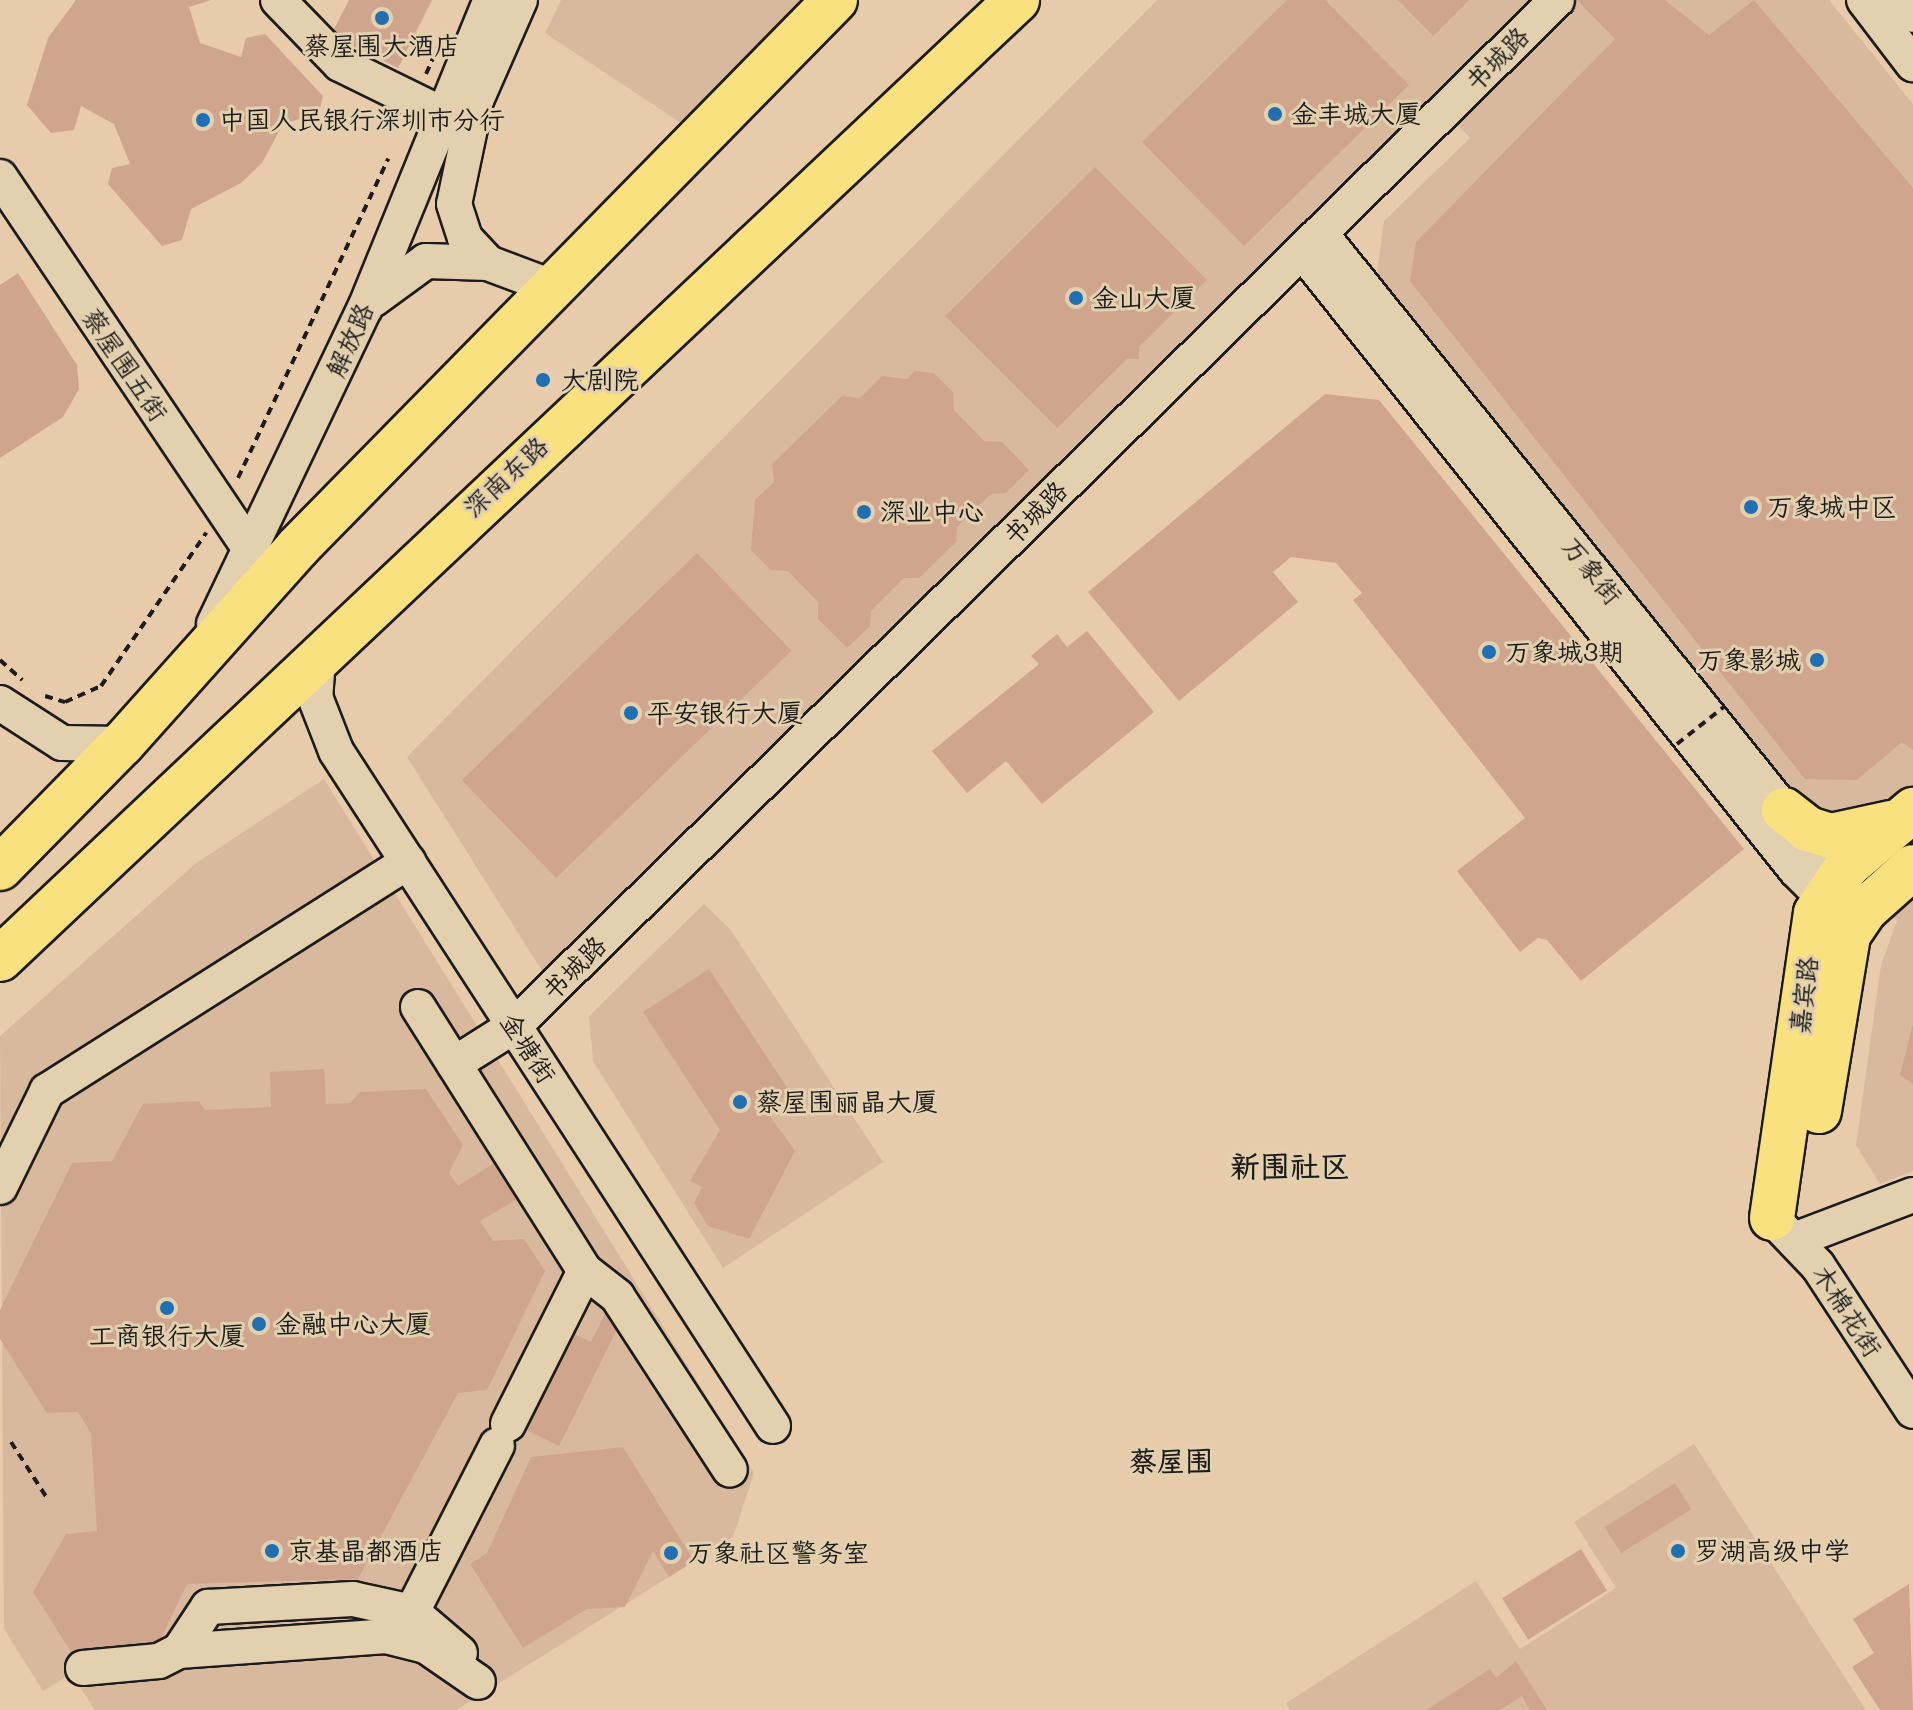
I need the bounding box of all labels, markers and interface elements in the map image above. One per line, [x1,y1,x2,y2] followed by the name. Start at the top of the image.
[373,9,391,27] marker: 蔡屋围大酒店
[1458,20,1536,98] street label: 书城路
[304,30,460,62] place label: 蔡屋围大酒店
[1291,98,1421,130] place label: 金丰城大厦
[219,104,505,136] place label: 中国人民银行深圳市分行
[1266,105,1284,123] marker: 金丰城大厦
[194,111,212,129] marker: 中国人民银行深圳市分行
[1092,282,1196,314] place label: 金山大厦
[1067,289,1085,307] marker: 金山大厦
[320,298,380,382] street label: 解放路
[76,302,174,428] street label: 蔡屋围五街
[561,364,639,396] place label: 大剧院
[532,369,554,391] marker: 大剧院
[457,430,555,524] street label: 深南东路
[996,474,1074,552] street label: 书城路
[1767,491,1897,523] place label: 万象城中区
[880,496,984,528] place label: 深业中心
[1742,498,1760,516] marker: 万象城中区
[855,503,873,521] marker: 深业中心
[1555,531,1629,611] street label: 万象街
[1505,636,1624,668] place label: 万象城3期
[1480,643,1498,661] marker: 万象城3期
[1697,644,1801,676] place label: 万象影城
[1808,651,1826,669] marker: 万象影城
[647,697,803,729] place label: 平安银行大厦
[622,704,640,722] marker: 平安银行大厦
[535,929,613,1007] street label: 书城路
[1784,954,1824,1036] street label: 嘉宾路
[494,1007,562,1089] street label: 金塘街
[756,1086,938,1118] place label: 蔡屋围丽晶大厦
[731,1093,749,1111] marker: 蔡屋围丽晶大厦
[1230,1147,1350,1183] district label: 新围社区
[1806,1259,1888,1363] street label: 木棉花街
[158,1299,176,1317] marker: 工商银行大厦
[275,1308,431,1340] place label: 金融中心大厦
[250,1315,268,1333] marker: 金融中心大厦
[89,1320,245,1352] place label: 工商银行大厦
[1129,1443,1213,1477] district label: 蔡屋围
[288,1535,444,1567] place label: 京基晶都酒店
[1694,1535,1850,1567] place label: 罗湖高级中学
[687,1537,869,1569] place label: 万象社区警务室
[263,1542,281,1560] marker: 京基晶都酒店
[1669,1542,1687,1560] marker: 罗湖高级中学
[662,1544,680,1562] marker: 万象社区警务室

